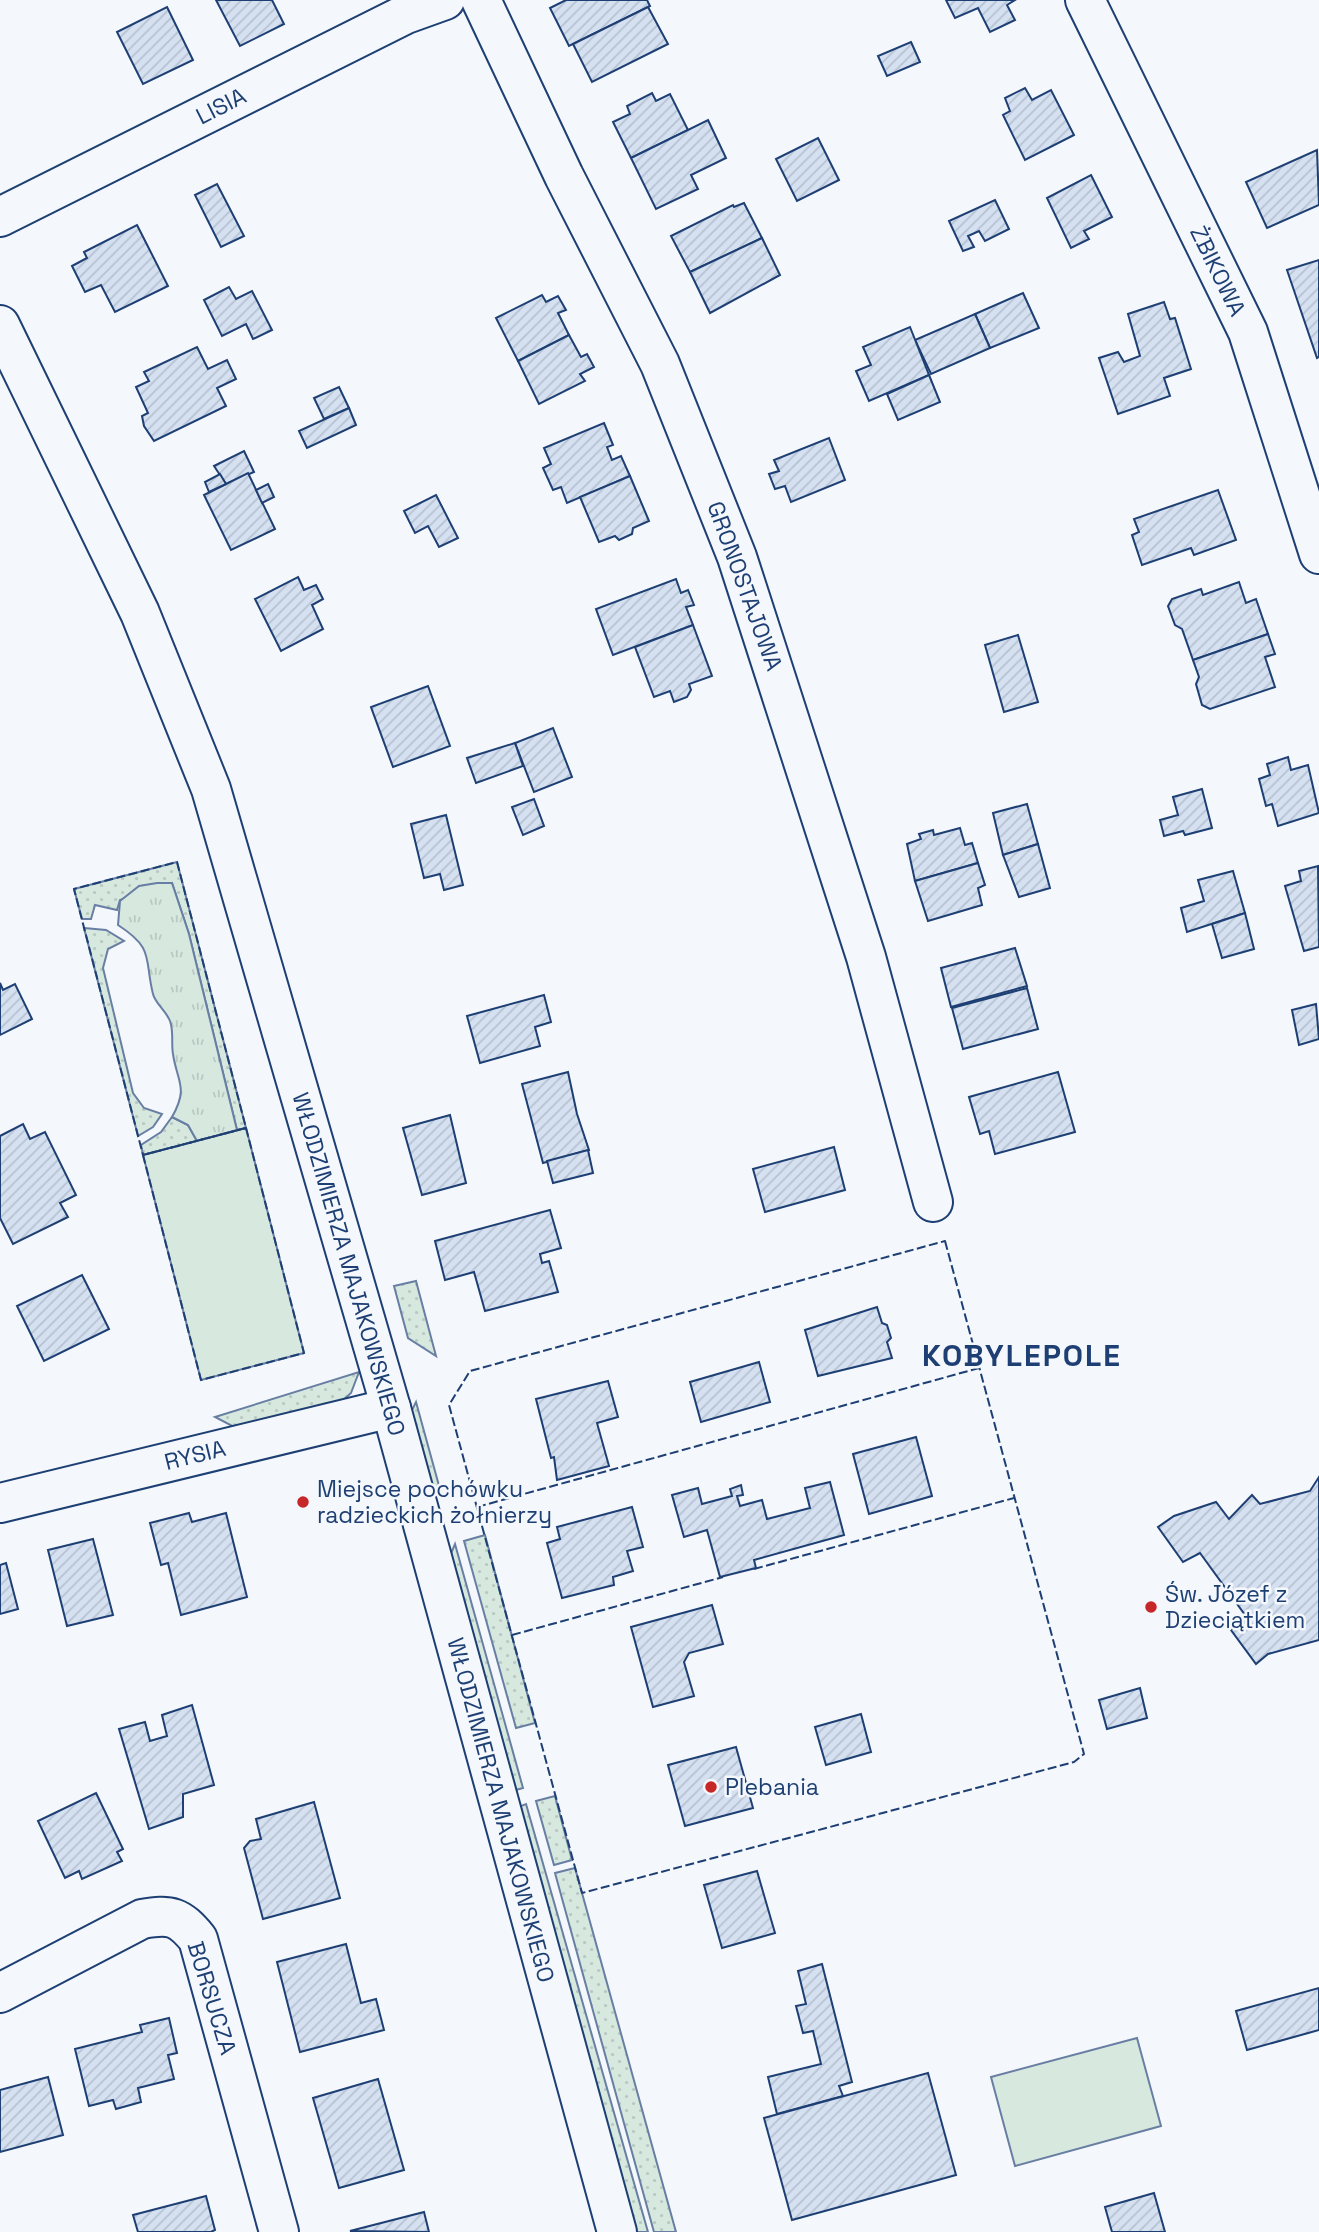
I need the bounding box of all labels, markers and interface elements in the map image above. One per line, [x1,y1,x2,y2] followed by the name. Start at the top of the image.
[191,81,251,131] street label: LISIA
[1183,221,1253,321] street label: ŻBIKOWA
[700,497,790,675] street label: GRONOSTAJOWA
[286,1089,412,1439] street label: WŁODZIMIERZA MAJAKOWSKIEGO
[922,1336,1122,1375] district label: KOBYLEPOLE
[161,1433,229,1477] street label: RYSIA
[317,1474,552,1530] place label: Miejsce pochówku radzieckich żołnierzy
[295,1494,311,1510] marker: Miejsce pochówku radzieckich żołnierzy
[1165,1579,1305,1635] place label: Św. Józef z Dzieciątkiem
[1143,1599,1159,1615] marker: Św. Józef z Dzieciątkiem
[440,1634,562,1986] street label: WŁODZIMIERZA MAJAKOWSKIEGO
[725,1772,819,1802] place label: Plebania
[703,1779,719,1795] marker: Plebania
[181,1938,243,2058] street label: BORSUCZA

